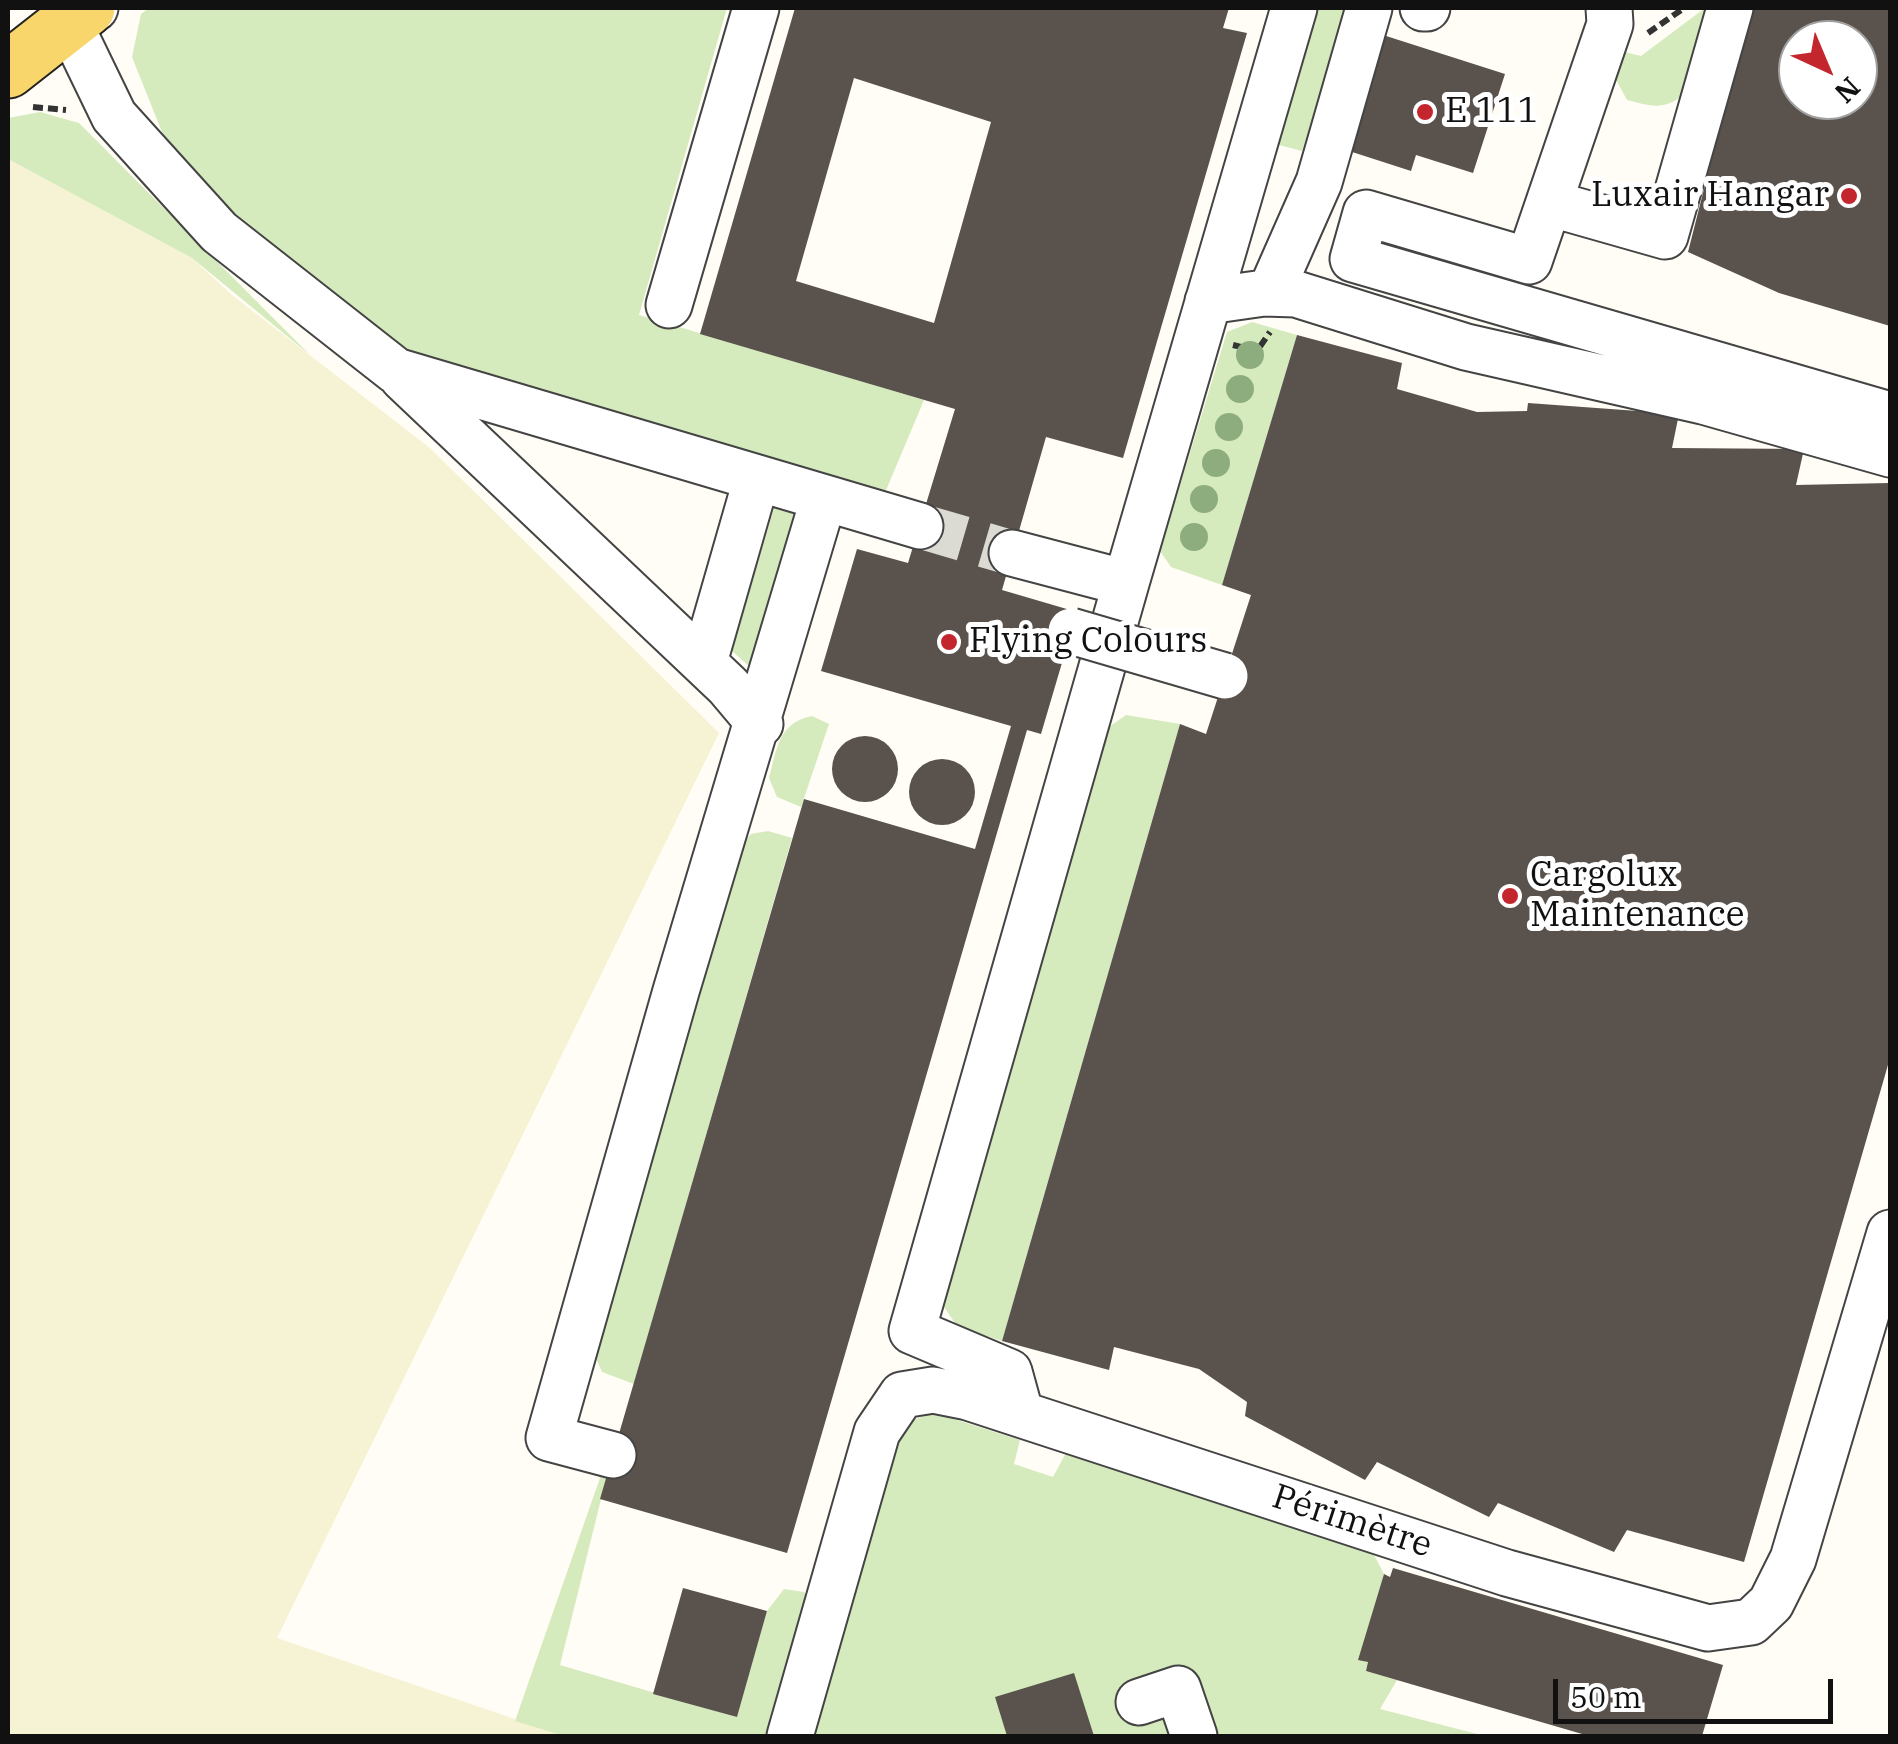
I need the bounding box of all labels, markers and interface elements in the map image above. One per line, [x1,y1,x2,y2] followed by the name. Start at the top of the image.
[1778,20,1878,120] north arrow
[1827,69,1869,112] text: N
[1445,91,1539,133] place label: E 111
[1414,101,1436,123] marker: E 111
[1591,175,1829,217] place label: Luxair Hangar
[1838,185,1860,207] marker: Luxair Hangar
[969,621,1207,663] place label: Flying Colours
[938,631,960,653] marker: Flying Colours
[1530,855,1744,937] place label: Cargolux Maintenance
[1499,885,1521,907] marker: Cargolux Maintenance
[1267,1477,1437,1567] street label: Périmètre
[1558,1659,1838,1721] scale bar
[1570,1677,1642,1716] text: 50 m

